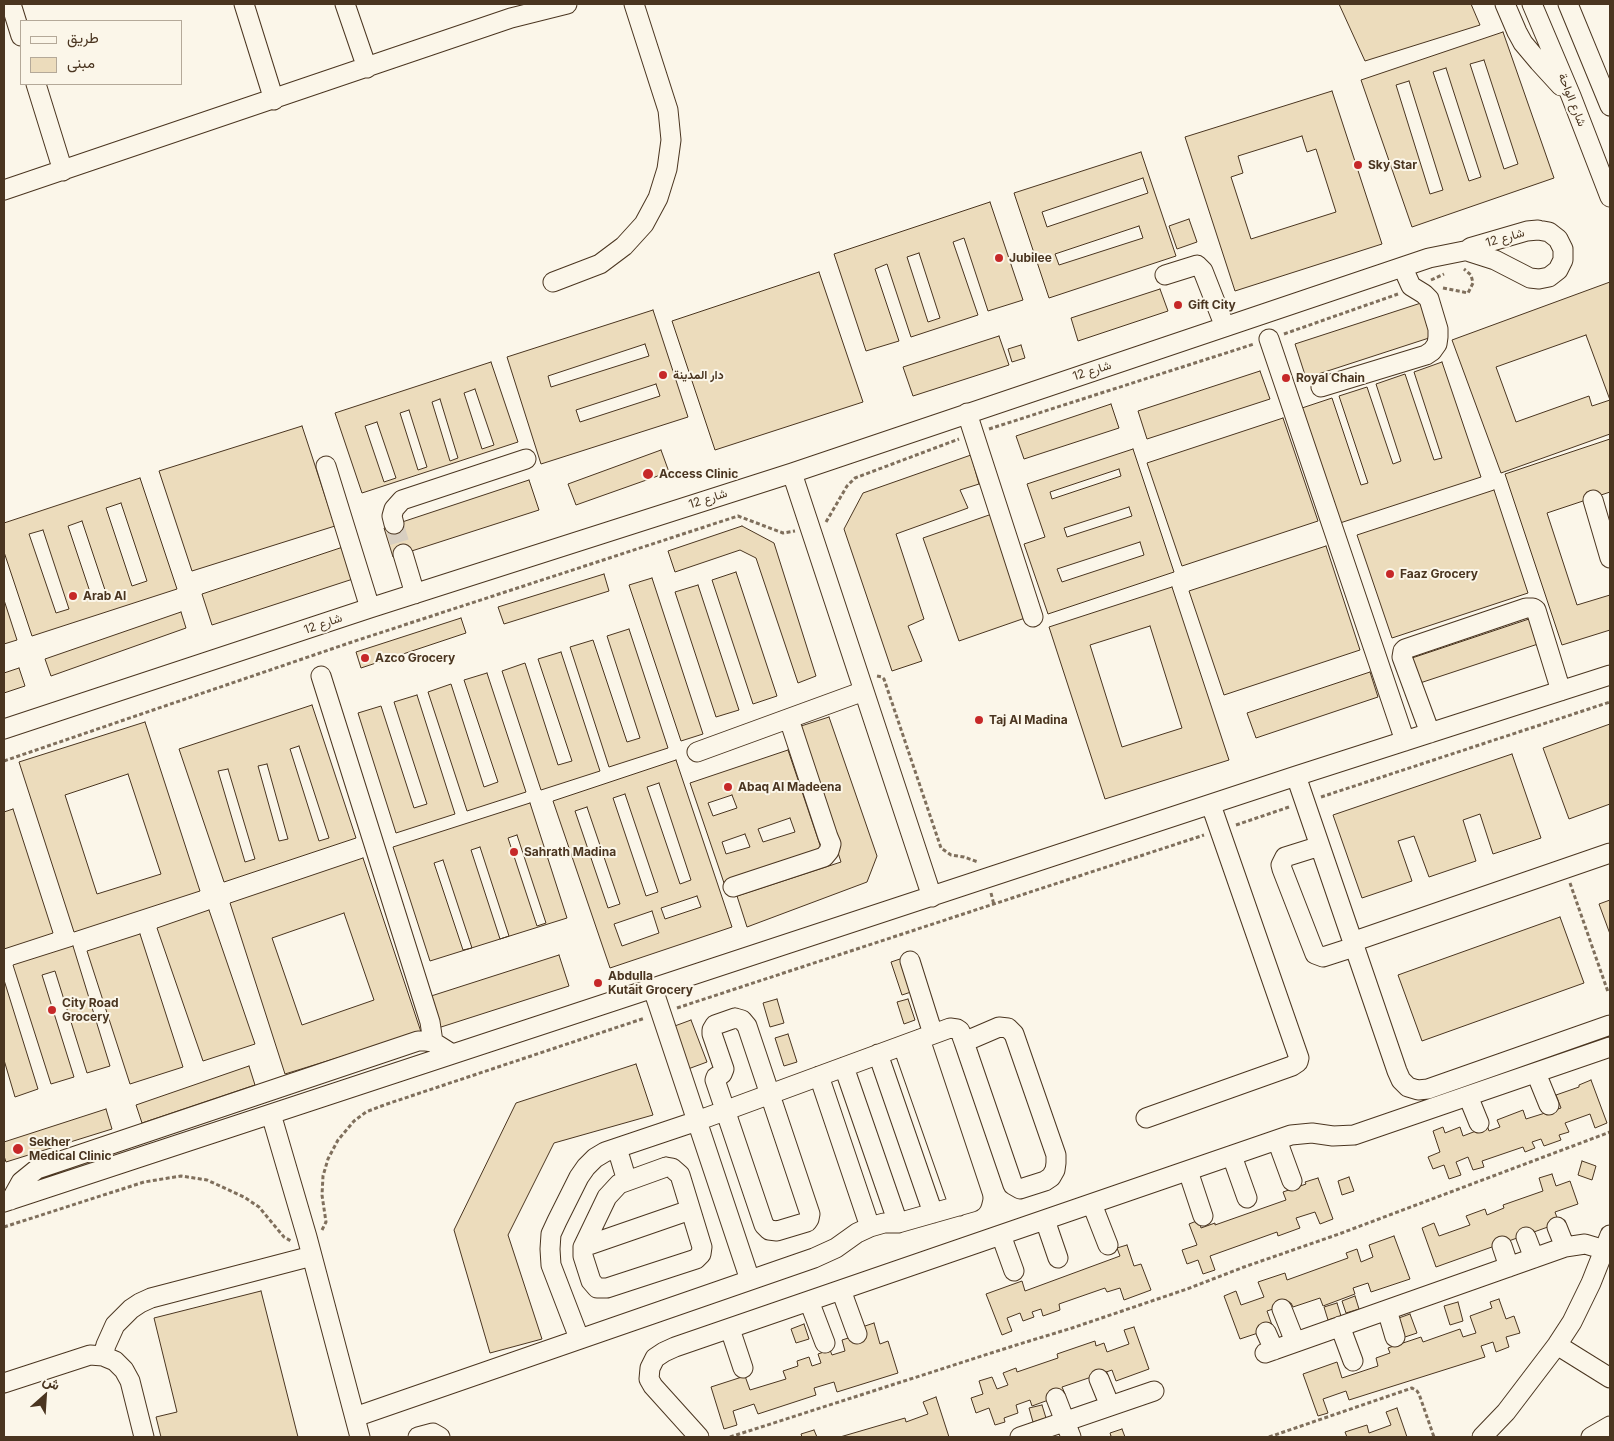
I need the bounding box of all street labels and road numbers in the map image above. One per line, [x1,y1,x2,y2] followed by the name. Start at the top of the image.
[1555,71,1589,129] street label: شارع الواحة
[1484,226,1526,250] street label: شارع 12
[1071,358,1113,384] street label: شارع 12
[687,486,729,512] street label: شارع 12
[302,611,344,637] street label: شارع 12

